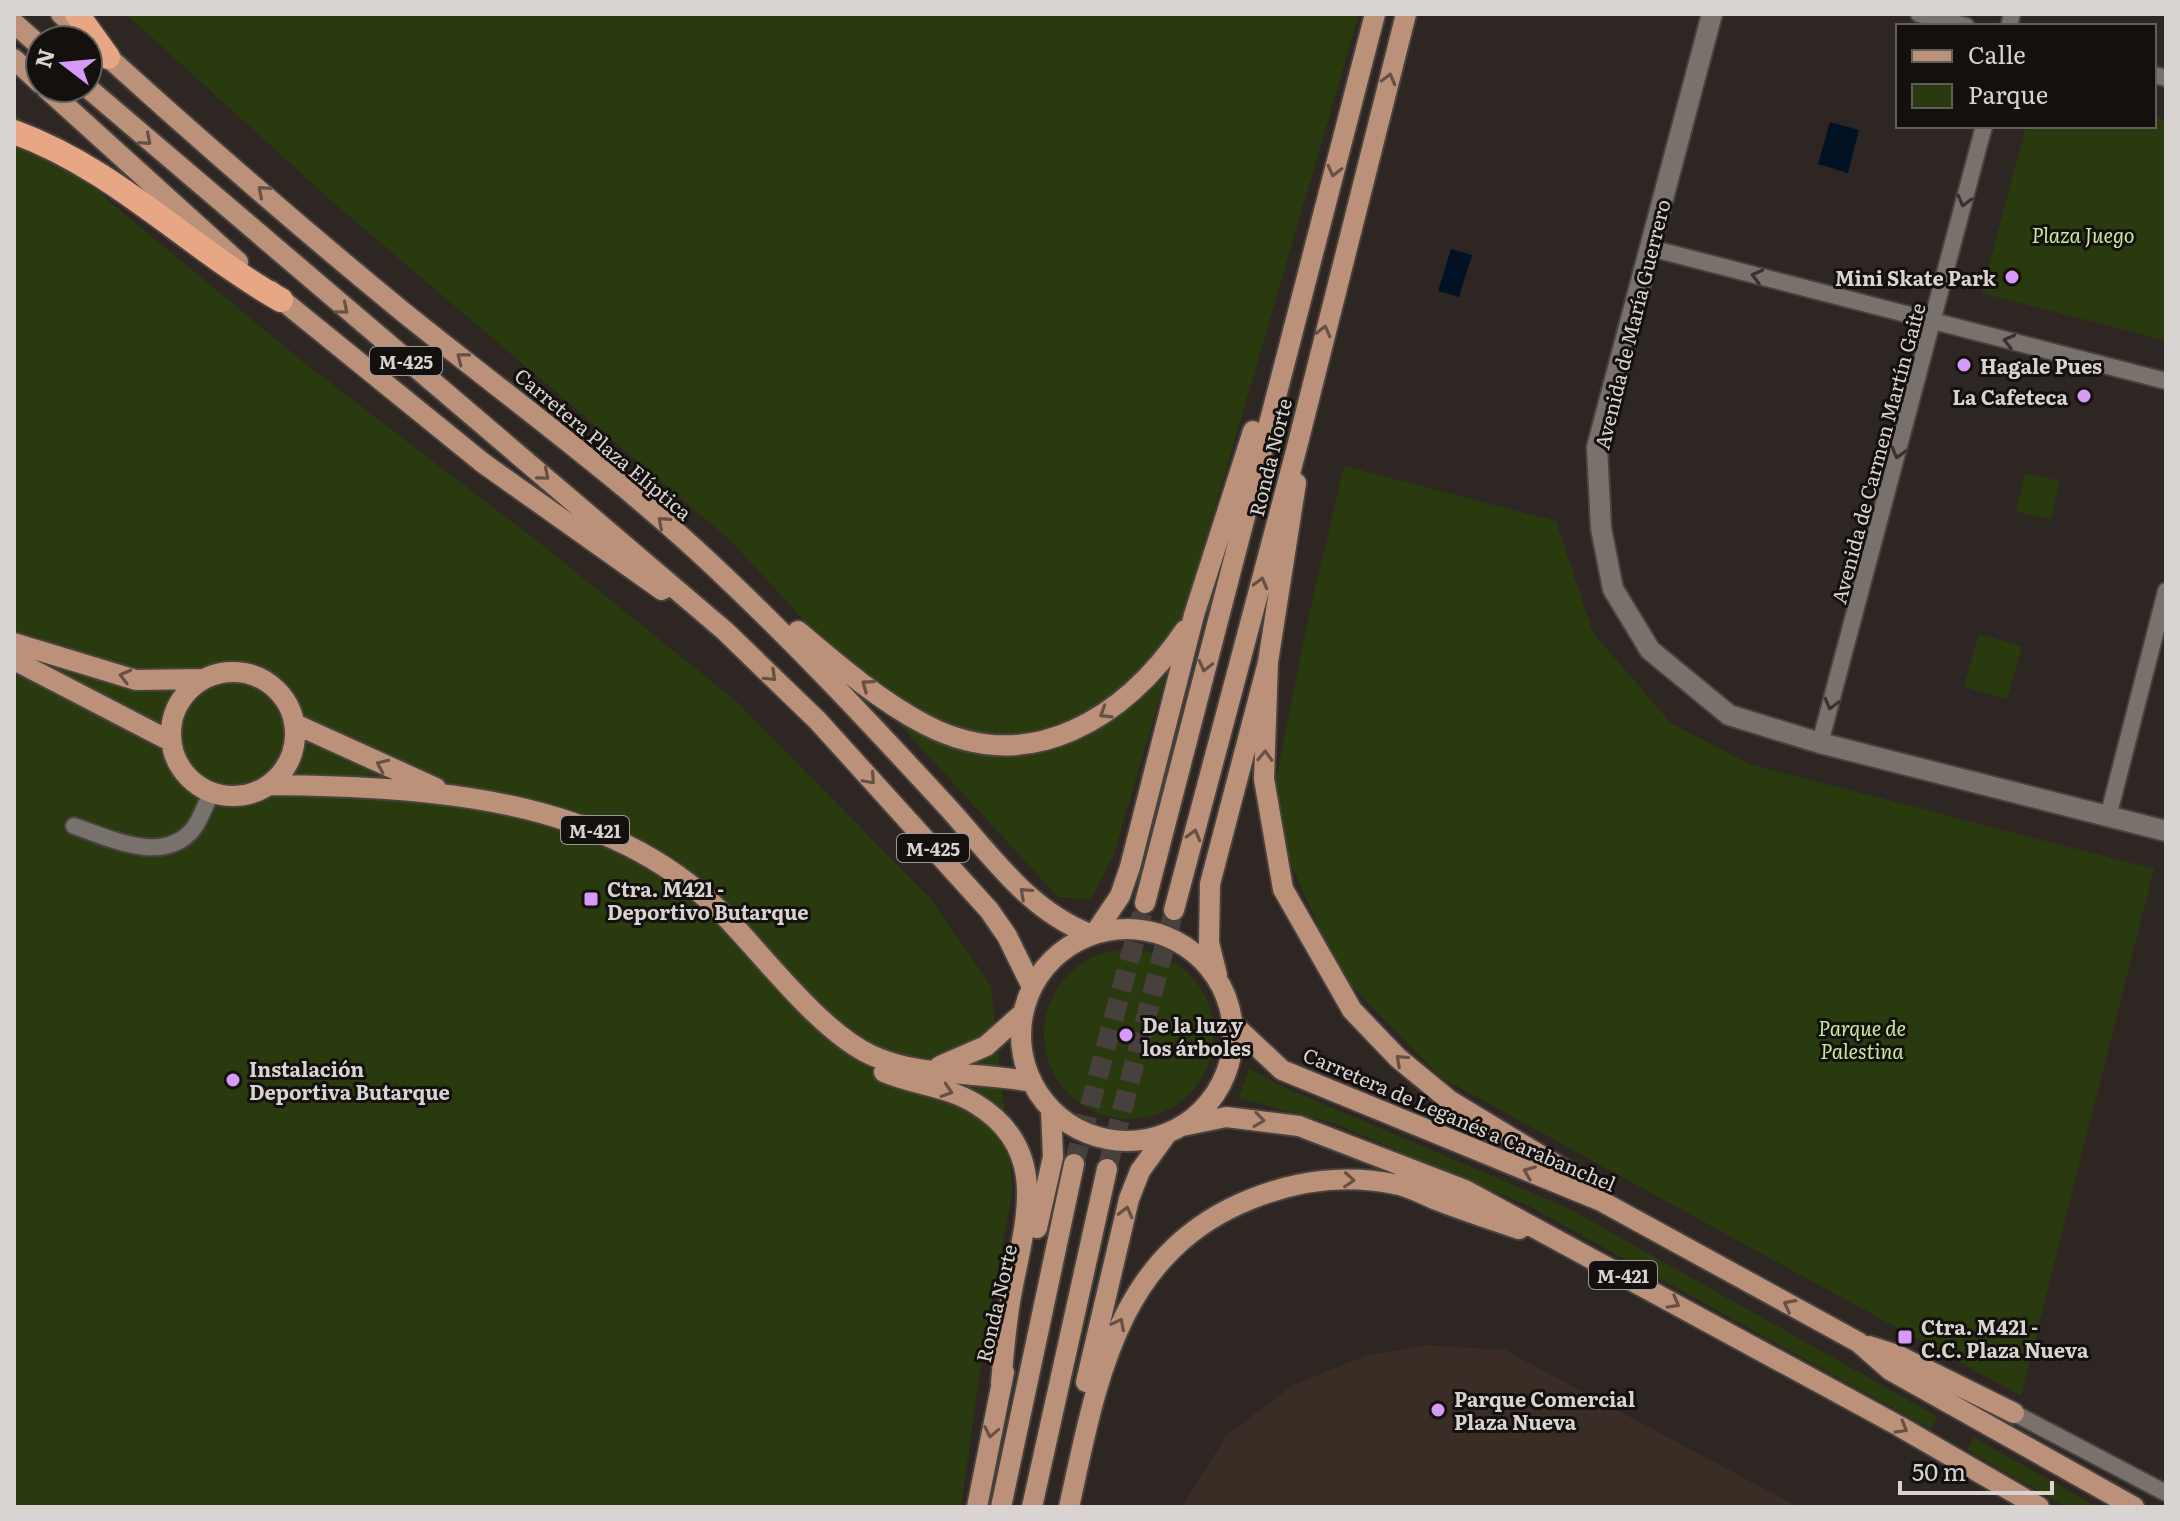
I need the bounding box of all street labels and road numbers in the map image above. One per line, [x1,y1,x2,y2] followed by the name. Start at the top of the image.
[1585,196,1677,452] street label: Avenida de María Guerrero
[1822,299,1932,607] street label: Avenida de Carmen Martín Gaite
[370,347,442,375] road number: M-425
[509,360,699,526] street label: Carretera Plaza Elíptica
[1240,395,1298,519] street label: Ronda Norte
[561,816,629,844] road number: M-421
[897,834,969,862] road number: M-425
[1299,1038,1621,1198] street label: Carretera de Leganés a Carabanchel
[967,1241,1023,1365] street label: Ronda Norte
[1589,1261,1657,1289] road number: M-421

